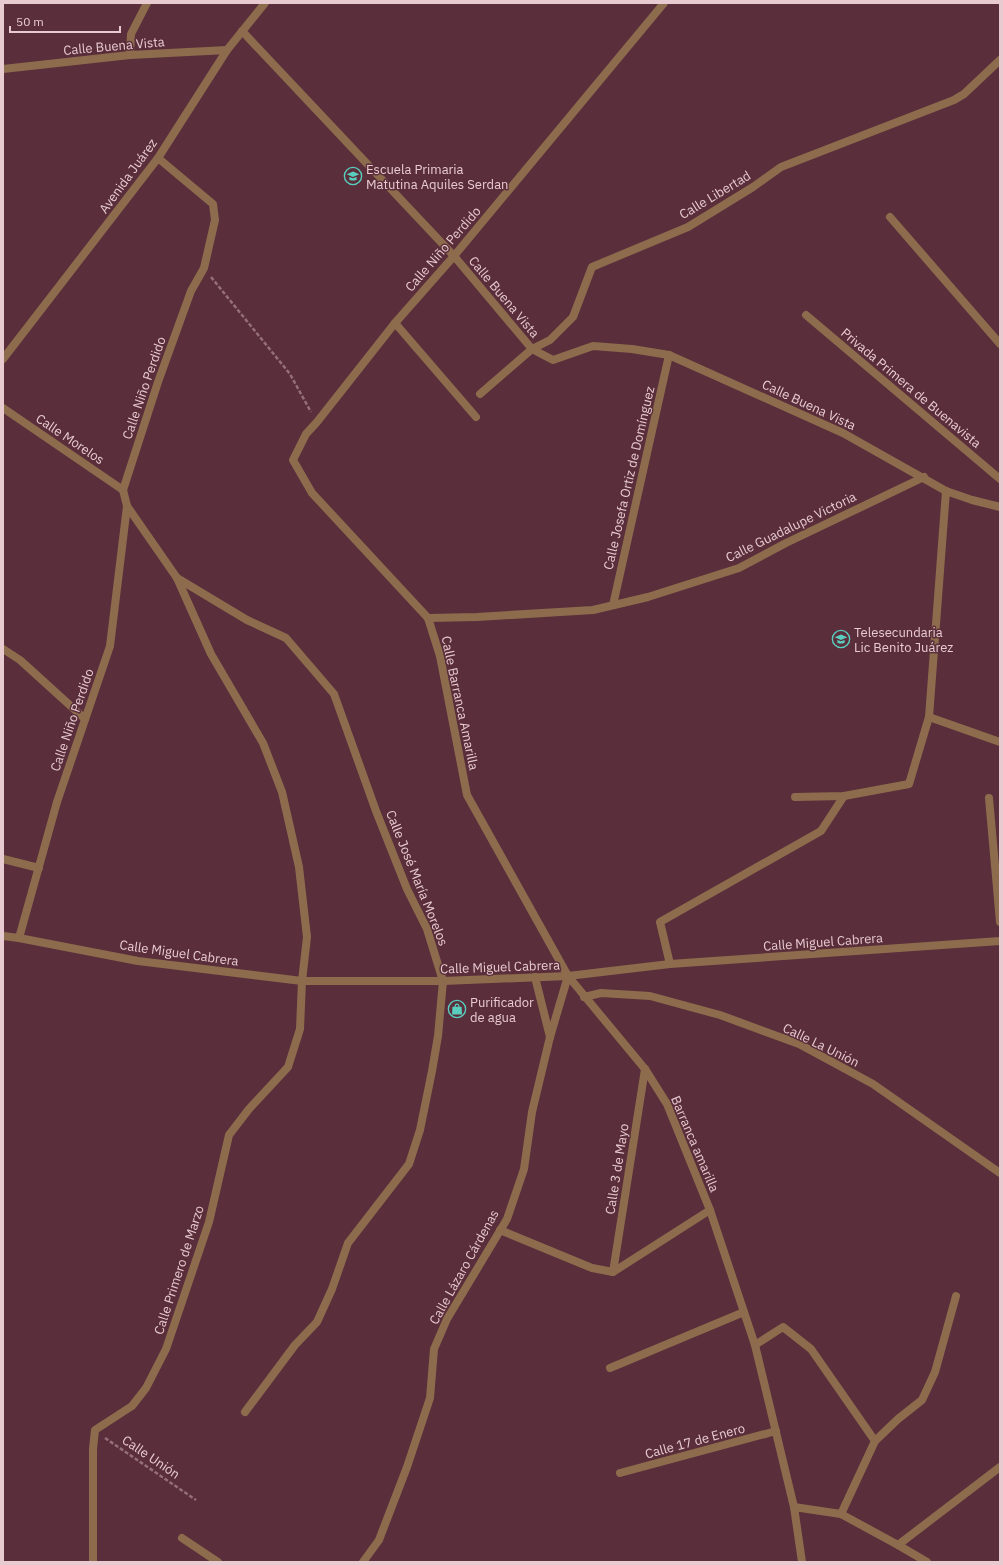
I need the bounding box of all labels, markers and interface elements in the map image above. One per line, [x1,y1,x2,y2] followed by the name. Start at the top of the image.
[10,8,120,34] scale bar
[16,14,44,29] text: 50 m
[63,33,165,59] street label: Calle Buena Vista
[95,135,161,217] street label: Avenida Juárez
[366,161,508,193] place label: Escuela Primaria Matutina Aquiles Serdan
[343,166,363,186] school or university icon: Escuela Primaria Matutina Aquiles Serdan
[676,167,754,223] street label: Calle Libertad
[401,203,485,295] street label: Calle Niño Perdido
[465,253,543,341] street label: Calle Buena Vista
[837,324,985,452] street label: Privada Primera de Buenavista
[118,334,170,442] street label: Calle Niño Perdido
[759,376,859,434] street label: Calle Buena Vista
[600,385,658,571] street label: Calle Josefa Ortiz de Domínguez
[32,410,108,468] street label: Calle Morelos
[723,488,859,566] street label: Calle Guadalupe Victoria
[854,624,953,656] place label: Telesecundaria Lic Benito Juárez
[831,629,851,649] school or university icon: Telesecundaria Lic Benito Juárez
[437,634,483,772] street label: Calle Barranca Amarilla
[46,666,98,774] street label: Calle Niño Perdido
[382,808,452,948] street label: Calle José María Morelos
[763,929,884,955] street label: Calle Miguel Cabrera
[118,936,240,970] street label: Calle Miguel Cabrera
[440,956,560,978] street label: Calle Miguel Cabrera
[470,994,534,1026] place label: Purificador de agua
[447,999,467,1019] shop icon: Purificador de agua
[780,1019,862,1071] street label: Calle La Unión
[667,1093,723,1195] street label: Barranca amarilla
[601,1122,633,1216] street label: Calle 3 de Mayo
[150,1203,208,1337] street label: Calle Primero de Marzo
[425,1207,503,1327] street label: Calle Lázaro Cárdenas
[643,1419,747,1463] street label: Calle 17 de Enero
[119,1431,183,1483] street label: Calle Unión

